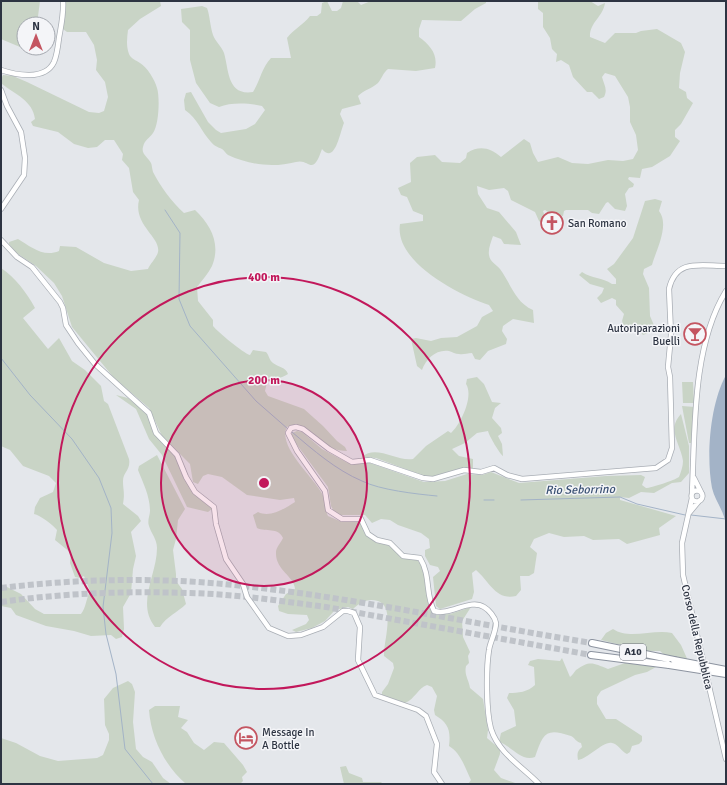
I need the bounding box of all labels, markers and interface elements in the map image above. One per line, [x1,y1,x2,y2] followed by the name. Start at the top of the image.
[16,16,56,56] north arrow
[32,20,40,33] text: N
[539,210,565,236] church icon: San Romano
[568,217,627,230] place label: San Romano
[248,270,280,285] text: 400 m
[682,321,708,347] bar icon: Autoriparazioni Buelli
[607,322,680,348] place label: Autoriparazioni Buelli
[248,373,280,388] text: 200 m
[257,476,271,490] centre of rings
[545,482,616,498] water label: Rio Seborrino
[679,583,715,691] street label: Corso della Repubblica
[620,644,646,660] road number: A10
[233,725,259,751] hotel icon: Message In A Bottle
[262,726,315,752] place label: Message In A Bottle

